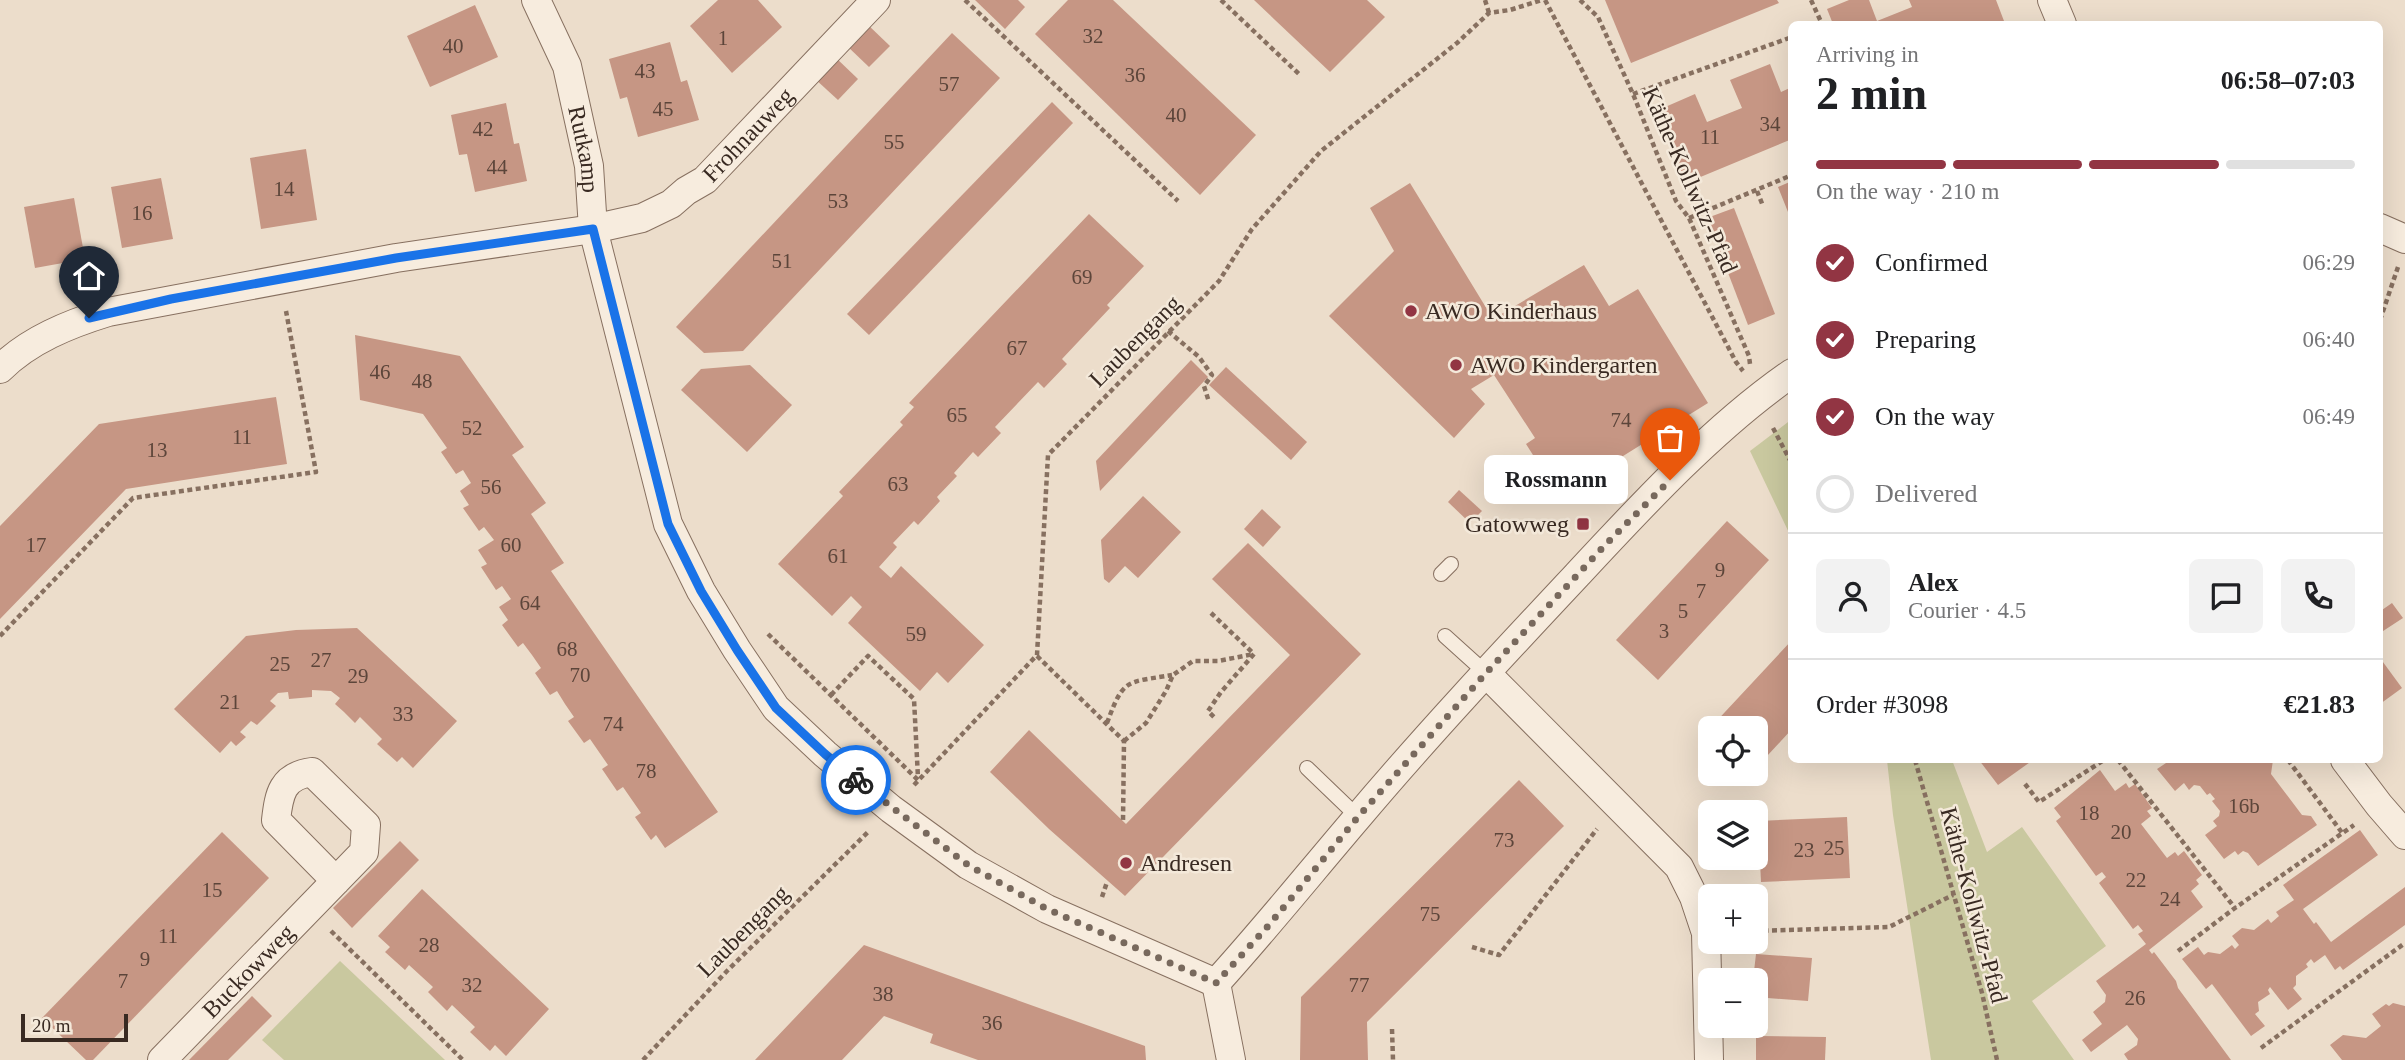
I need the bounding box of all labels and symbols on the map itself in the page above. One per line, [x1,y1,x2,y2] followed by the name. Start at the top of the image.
[1083,24,1104,48] house number: 32
[718,26,728,50] house number: 1
[443,34,464,58] house number: 40
[635,59,656,83] house number: 43
[1125,63,1146,87] house number: 36
[939,72,960,96] house number: 57
[697,82,799,187] street label: Frohnauweg
[1637,83,1743,277] street label: Käthe-Kollwitz-Pfad
[653,97,674,121] house number: 45
[563,103,604,193] street label: Rutkamp
[1166,103,1187,127] house number: 40
[1760,112,1781,136] house number: 34
[473,117,494,141] house number: 42
[1700,125,1720,149] house number: 11
[884,130,905,154] house number: 55
[487,155,508,179] house number: 44
[274,177,295,201] house number: 14
[828,189,849,213] house number: 53
[132,201,153,225] house number: 16
[59,246,119,318] pin
[772,249,793,273] house number: 51
[1072,265,1093,289] house number: 69
[1084,290,1186,392] street label: Laubengang
[1425,298,1597,324] place label: AWO Kinderhaus
[1403,303,1419,319] marker: AWO Kinderhaus
[1007,336,1028,360] house number: 67
[1470,352,1658,378] place label: AWO Kindergarten
[1448,357,1464,373] marker: AWO Kindergarten
[370,360,391,384] house number: 46
[412,369,433,393] house number: 48
[947,403,968,427] house number: 65
[1611,408,1632,432] house number: 74
[1640,408,1700,480] pin
[462,416,483,440] house number: 52
[232,425,252,449] house number: 11
[147,438,168,462] house number: 13
[1484,456,1628,504] callout: Rossmann
[888,472,909,496] house number: 63
[481,475,502,499] house number: 56
[1465,511,1569,537] place label: Gatowweg
[1575,516,1591,532] marker: Gatowweg
[26,533,47,557] house number: 17
[501,533,522,557] house number: 60
[828,544,849,568] house number: 61
[1715,558,1725,582] house number: 9
[1696,579,1706,603] house number: 7
[520,591,541,615] house number: 64
[1678,599,1688,623] house number: 5
[1659,619,1669,643] house number: 3
[906,622,927,646] house number: 59
[557,637,578,661] house number: 68
[311,648,332,672] house number: 27
[270,652,291,676] house number: 25
[570,663,591,687] house number: 70
[348,664,369,688] house number: 29
[220,690,241,714] house number: 21
[393,702,414,726] house number: 33
[603,712,624,736] house number: 74
[821,745,891,815] courier
[636,759,657,783] house number: 78
[2228,794,2260,818] house number: 16b
[2079,801,2100,825] house number: 18
[1935,804,2013,1006] street label: Käthe-Kollwitz-Pfad
[2111,820,2132,844] house number: 20
[1494,828,1515,852] house number: 73
[1824,836,1845,860] house number: 25
[1794,838,1815,862] house number: 23
[1140,850,1232,876] place label: Andresen
[1118,855,1134,871] marker: Andresen
[2126,868,2147,892] house number: 22
[202,878,223,902] house number: 15
[692,880,794,982] street label: Laubengang
[2160,887,2181,911] house number: 24
[1420,902,1441,926] house number: 75
[197,919,300,1023] street label: Buckowweg
[158,924,178,948] house number: 11
[419,933,440,957] house number: 28
[140,947,150,971] house number: 9
[118,969,128,993] house number: 7
[462,973,483,997] house number: 32
[1349,973,1370,997] house number: 77
[873,982,894,1006] house number: 38
[2125,986,2146,1010] house number: 26
[21,1011,128,1043] scale bar
[982,1011,1003,1035] house number: 36

